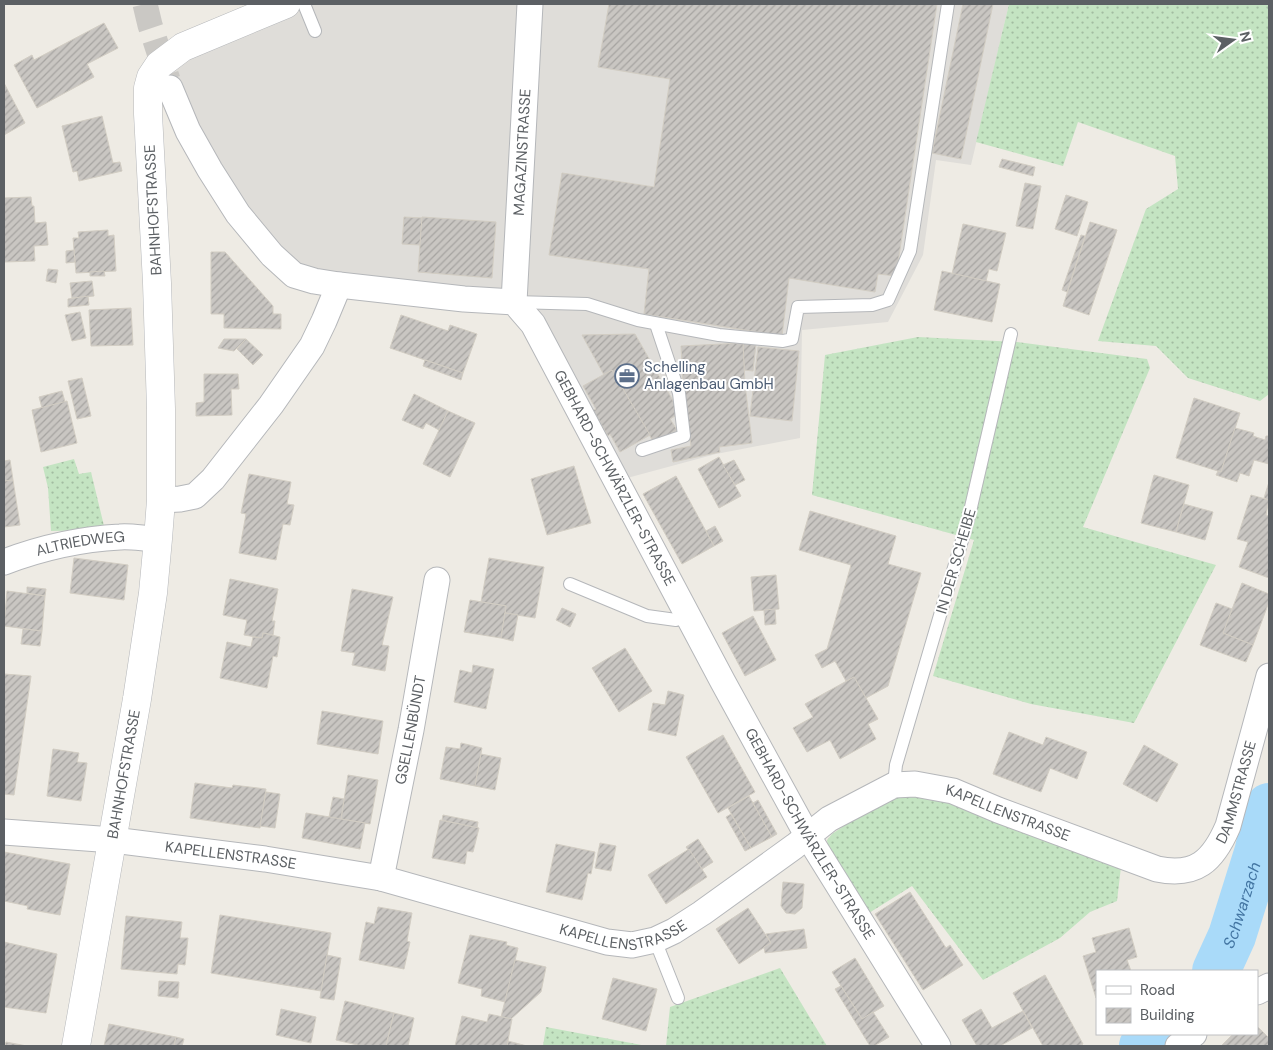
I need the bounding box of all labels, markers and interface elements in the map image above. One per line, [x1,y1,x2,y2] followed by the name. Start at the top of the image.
[1208,15,1258,65] north arrow
[1236,30,1256,44] text: N
[509,88,535,216] street label: MAGAZINSTRASSE
[140,144,166,276] street label: BAHNHOFSTRASSE
[644,357,774,394] place label: Schelling Anlagenbau GmbH
[614,363,640,389] office icon: Schelling Anlagenbau GmbH
[549,367,680,589] street label: GEBHARD-SCHWÄRZLER-STRASSE
[931,506,981,616] street label: IN DER SCHEIBE
[34,527,125,561] street label: ALTRIEDWEG
[390,674,430,786] street label: GSELLENBÜNDT
[103,708,145,840] street label: BAHNHOFSTRASSE
[740,725,880,943] street label: GEBHARD-SCHWÄRZLER-STRASSE
[1211,738,1261,847] street label: DAMMSTRASSE
[944,780,1073,846] street label: KAPELLENSTRASSE
[164,837,298,874] street label: KAPELLENSTRASSE
[1217,859,1265,951] water label: Schwarzach
[557,915,691,956] street label: KAPELLENSTRASSE
[1096,970,1258,1035] legend
[1140,980,1175,1000] text: Road
[1140,1005,1195,1025] text: Building

